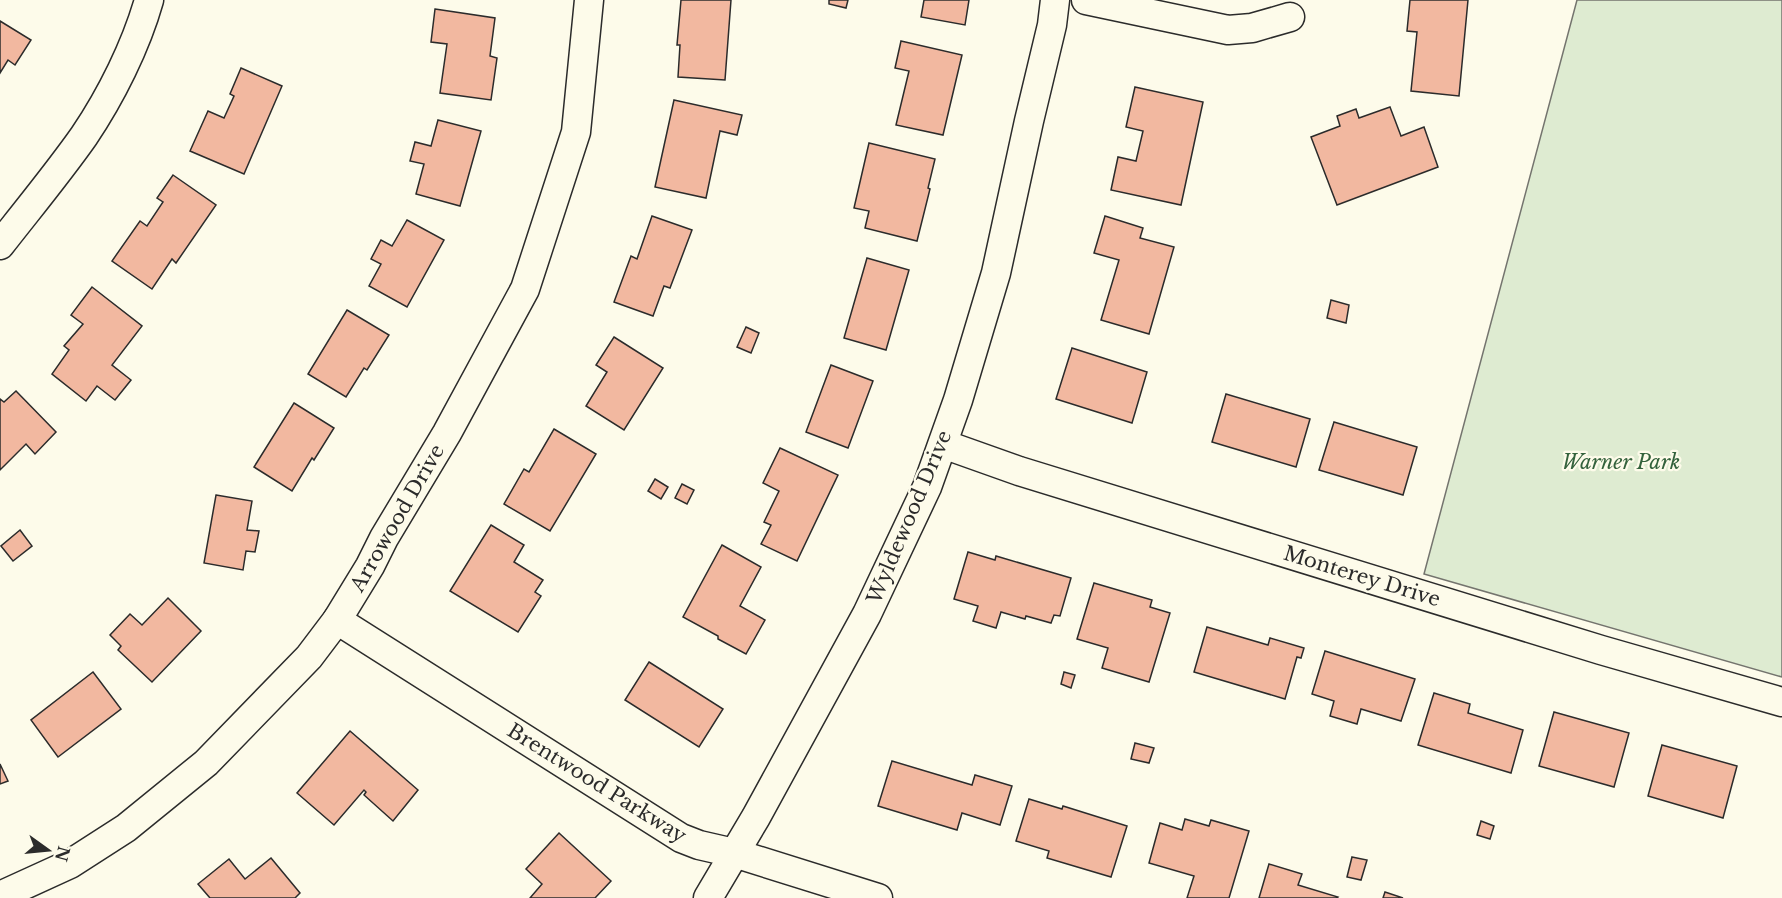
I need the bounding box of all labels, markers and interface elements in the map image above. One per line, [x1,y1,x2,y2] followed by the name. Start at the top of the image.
[861,427,956,608] street label: Wyldewood Drive
[345,440,449,597] street label: Arrowood Drive
[1562,450,1680,474] park label: Warner Park
[1281,541,1443,611] street label: Monterey Drive
[503,718,691,848] street label: Brentwood Parkway
[18,820,78,880] north arrow
[51,844,74,864] text: N

